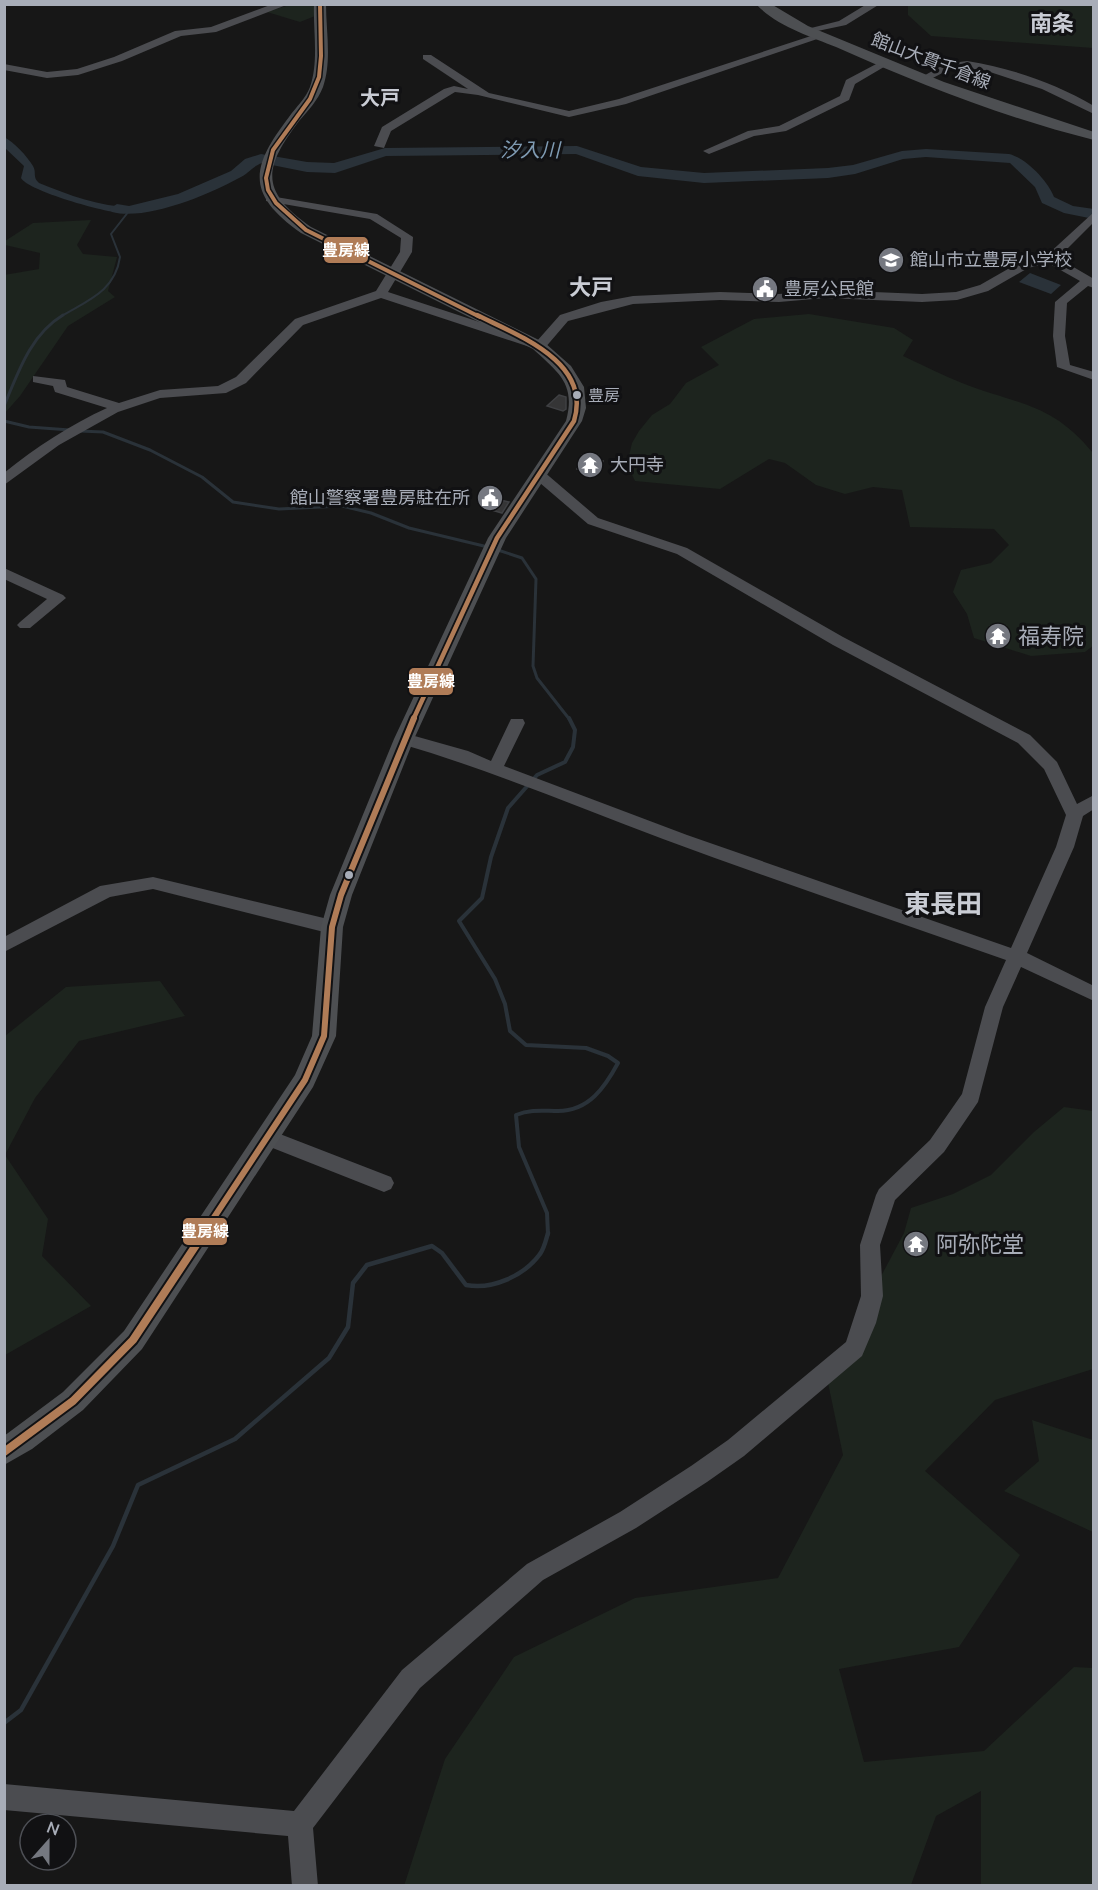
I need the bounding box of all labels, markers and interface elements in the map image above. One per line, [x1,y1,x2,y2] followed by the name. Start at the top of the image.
[1030,9,1074,37] district label: 南条
[868,27,994,94] street label: 館山大貫千倉線
[360,85,400,110] district label: 大戸
[500,137,562,162] water label: 汐入川
[323,236,369,264] line badge: 豊房線
[322,240,370,260] text: 豊房線
[876,245,906,275] school or university icon: 館山市立豊房小学校
[910,248,1072,271] place label: 館山市立豊房小学校
[569,273,613,301] district label: 大戸
[750,274,780,304] public building icon: 豊房公民館
[784,277,874,300] place label: 豊房公民館
[588,385,620,405] place label: 豊房
[571,389,583,401] marker: 豊房
[575,450,605,480] temple icon: 大円寺
[610,453,664,476] place label: 大円寺
[475,483,505,513] public building icon: 館山警察署豊房駐在所
[290,486,470,509] place label: 館山警察署豊房駐在所
[983,621,1013,651] temple icon: 福寿院
[1018,622,1084,650] place label: 福寿院
[408,667,454,696] line badge: 豊房線
[407,671,455,691] text: 豊房線
[343,869,355,881] unlabelled marker
[904,887,982,920] district label: 東長田
[182,1217,228,1246] line badge: 豊房線
[181,1221,229,1241] text: 豊房線
[901,1229,931,1259] temple icon: 阿弥陀堂
[936,1230,1024,1258] place label: 阿弥陀堂
[18,1812,78,1872] north arrow
[44,1816,63,1839] text: N

